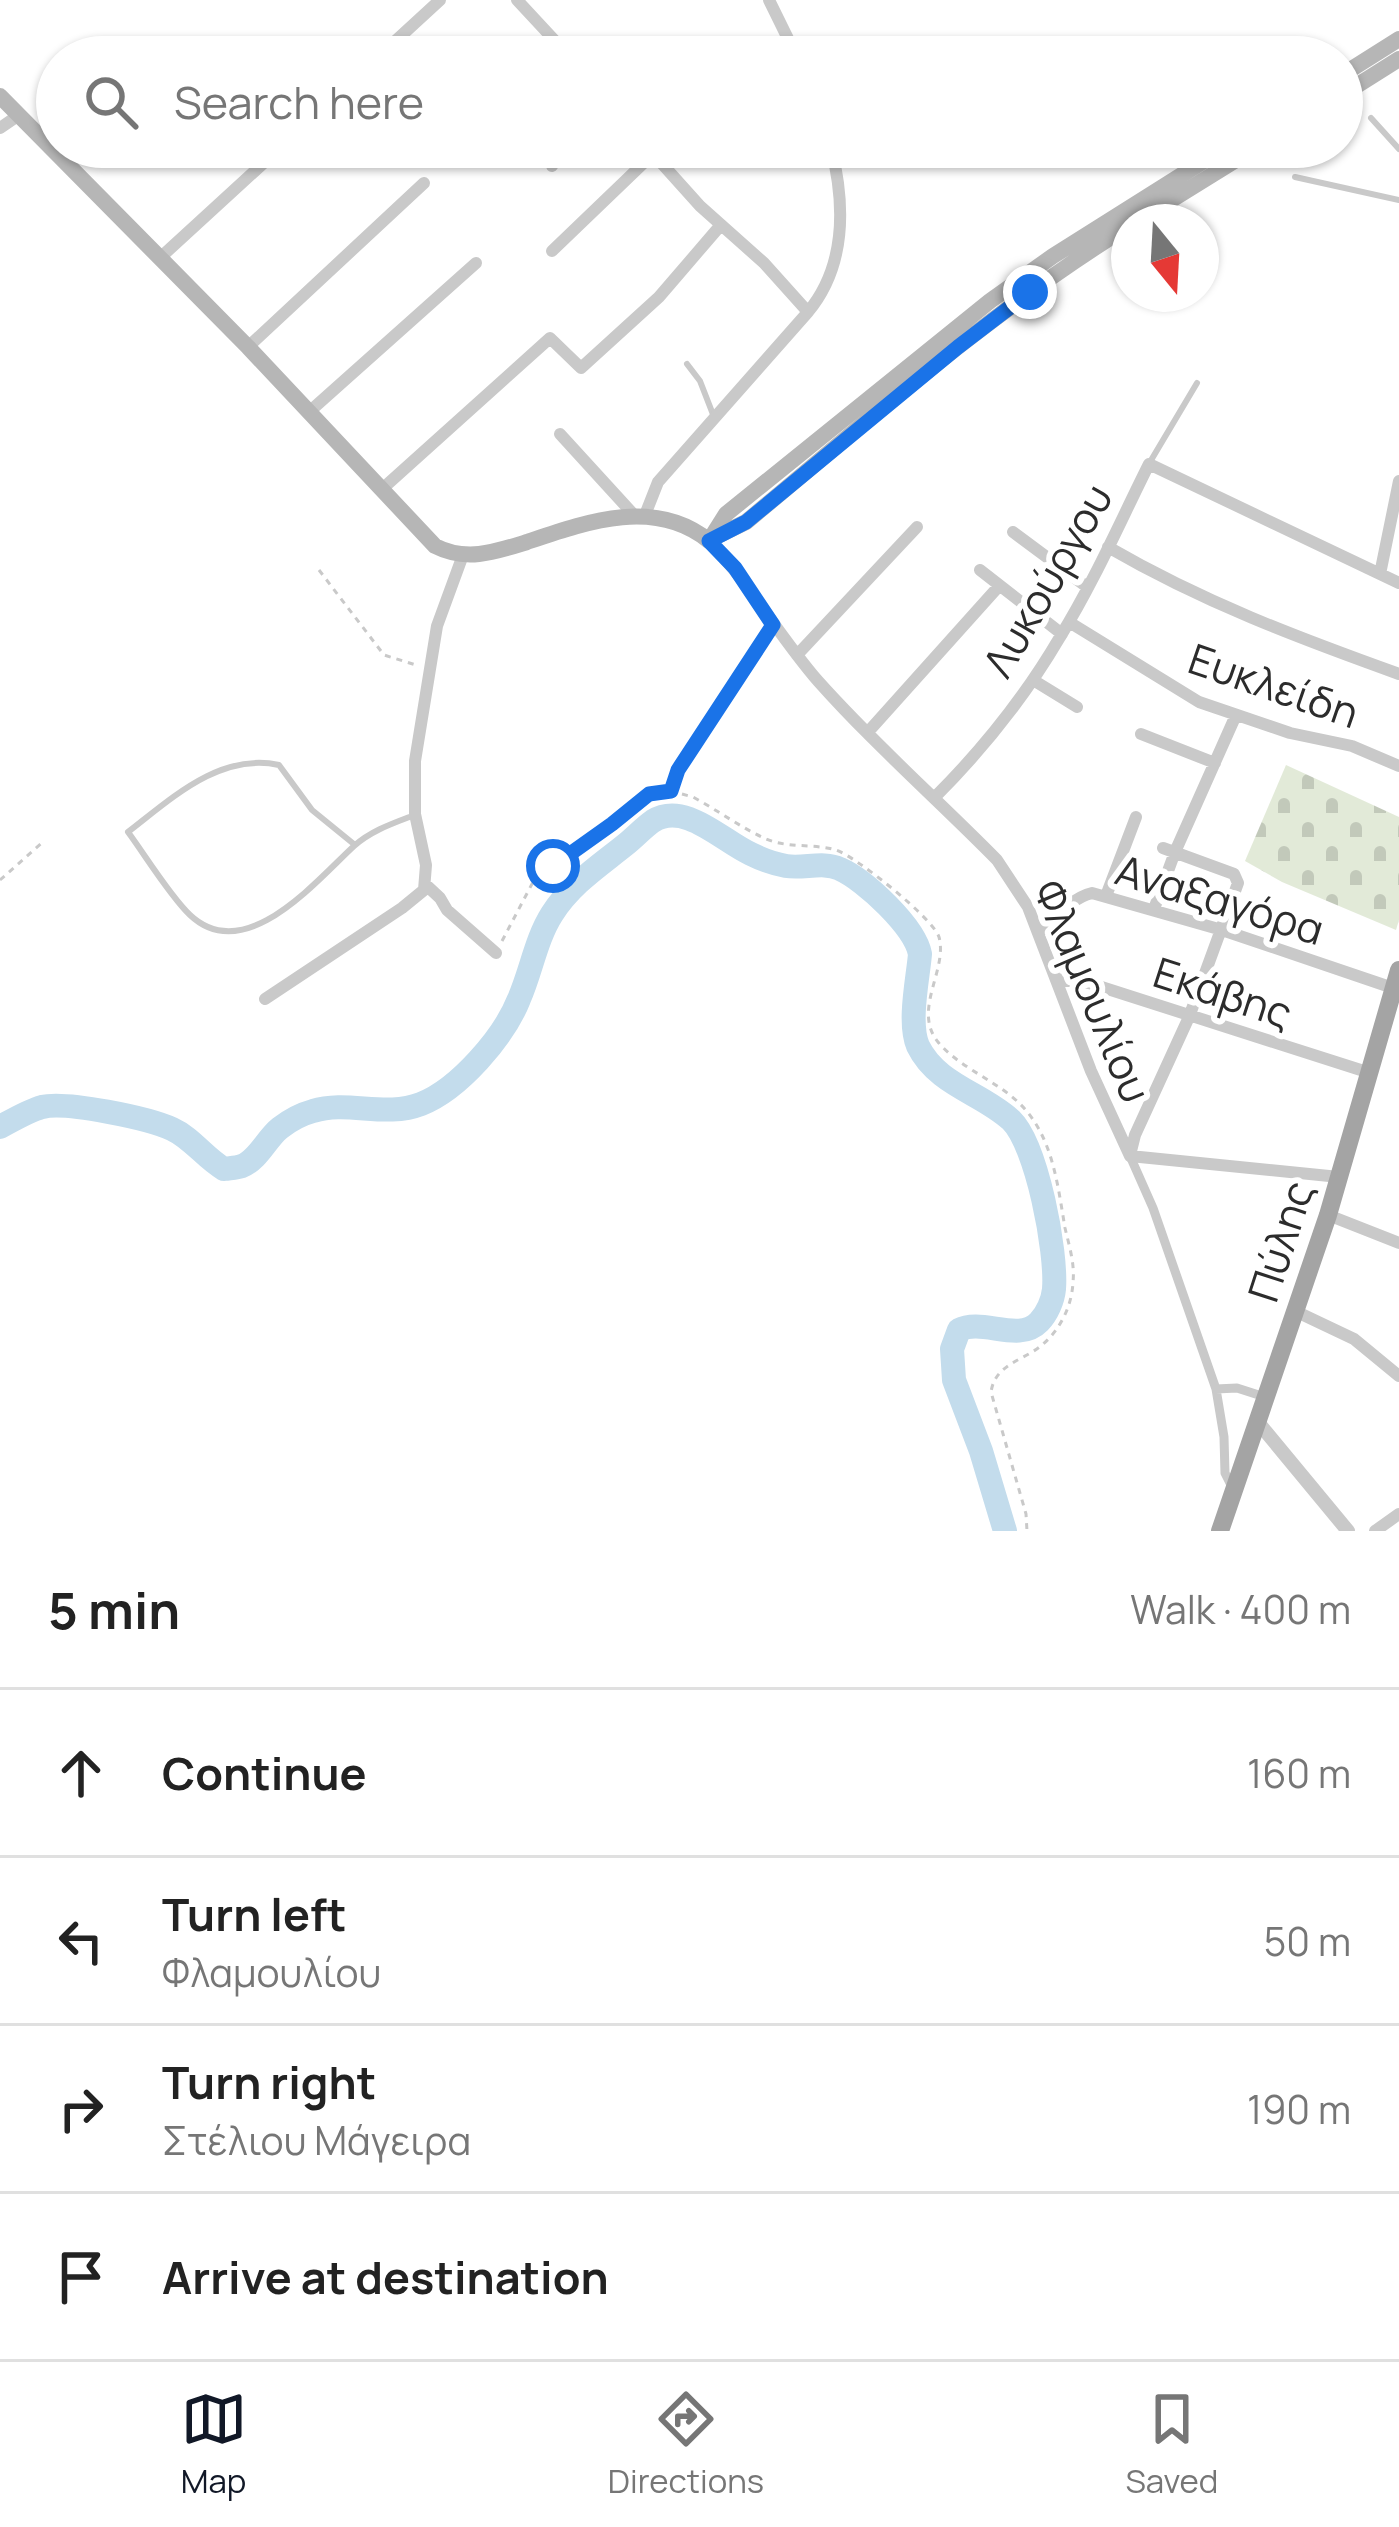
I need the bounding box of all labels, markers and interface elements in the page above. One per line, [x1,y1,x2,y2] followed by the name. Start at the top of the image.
[36,36,1363,168] search box
[78,69,144,135] icon: search
[174,71,424,133] text: Search here
[1111,204,1219,312] north arrow
[1003,265,1057,319] route end
[969,473,1125,687] street label: Λυκούργου
[1181,629,1367,741] street label: Ευκλείδη
[526,839,580,893] route start
[1109,840,1331,958] street label: Αναξαγόρα
[1020,871,1166,1111] street label: Φλαμουλίου
[1147,943,1299,1041] street label: Εκάβης
[1233,1173,1327,1309] street label: Πύλης
[48,1575,180,1644] text: 5 min
[1130,1582,1351,1636] text: Walk · 400 m
[48,1740,114,1806] icon: ahead
[162,1742,367,1804] text: Continue
[1247,1746,1351,1800] text: 160 m
[162,1883,347,1945] text: Turn left
[48,1908,114,1974] icon: left
[1264,1914,1351,1968] text: 50 m
[162,1945,381,1999] text: Φλαμουλίου
[162,2051,376,2113] text: Turn right
[48,2076,114,2142] icon: right
[1247,2082,1351,2136] text: 190 m
[162,2113,471,2167] text: Στέλιου Μάγειρα
[48,2244,114,2310] icon: arrive
[162,2246,609,2308] text: Arrive at destination
[181,2386,247,2503] tab: Map
[608,2386,764,2503] tab: Directions
[1125,2386,1218,2503] tab: Saved

